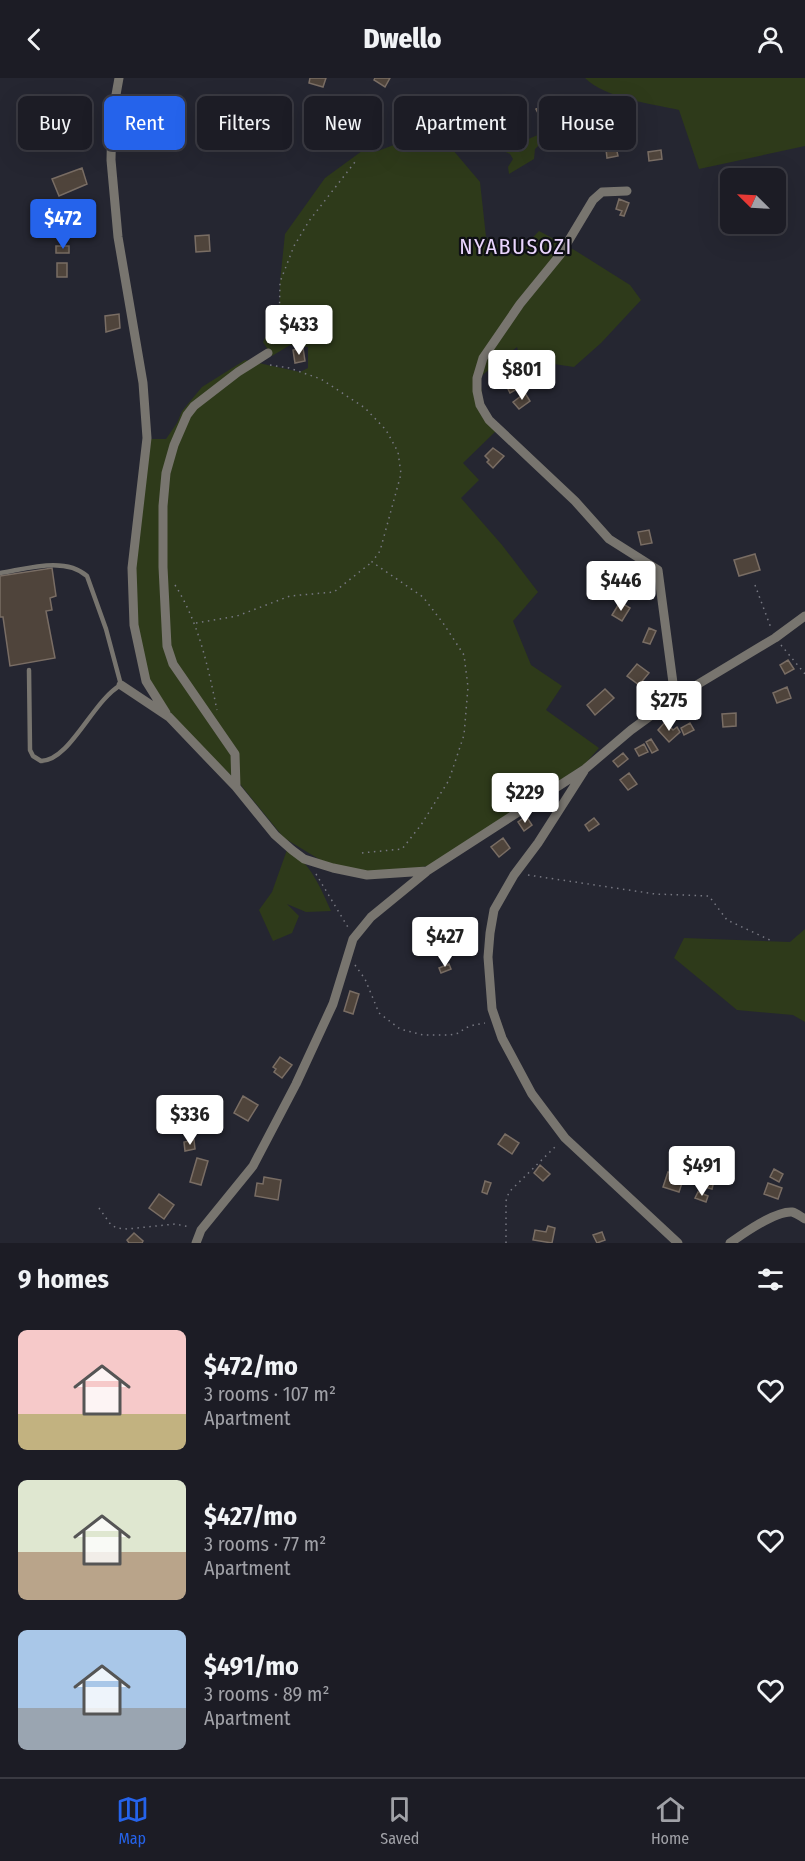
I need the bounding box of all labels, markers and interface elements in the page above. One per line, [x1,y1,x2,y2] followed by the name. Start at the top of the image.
[18,23,51,56] icon: back
[363,23,442,55] text: Dwello
[754,23,787,56] icon: person
[18,96,92,150] chip: Buy
[104,96,185,150] chip: Rent
[197,96,292,150] chip: Filters
[304,96,382,150] chip: New
[394,96,527,150] chip: Apartment
[539,96,636,150] chip: House
[720,168,786,234] north arrow
[720,168,786,234] map controls
[27,199,99,250] pin: $472
[44,206,82,230] text: $472
[459,233,573,260] district label: NYABUSOZI
[263,305,335,356] pin: $433
[280,312,318,336] text: $433
[486,350,558,401] pin: $801
[502,357,542,381] text: $801
[585,561,657,612] pin: $446
[601,568,641,592] text: $446
[633,681,705,732] pin: $275
[650,688,688,712] text: $275
[489,773,561,824] pin: $229
[506,780,544,804] text: $229
[409,917,481,968] pin: $427
[426,924,464,948] text: $427
[154,1095,226,1146] pin: $336
[170,1102,210,1126] text: $336
[666,1146,738,1197] pin: $491
[683,1153,721,1177] text: $491
[754,1263,787,1296] icon: filters
[18,1264,109,1295] text: 9 homes
[204,1351,298,1382] text: $472/mo
[66,1354,138,1426] icon: home
[754,1374,787,1407] icon: heart
[204,1382,336,1406] text: 3 rooms · 107 m²
[204,1406,291,1430] text: Apartment
[204,1501,297,1532] text: $427/mo
[66,1504,138,1576] icon: home
[754,1524,787,1557] icon: heart
[204,1532,326,1556] text: 3 rooms · 77 m²
[204,1556,291,1580] text: Apartment
[204,1651,299,1682] text: $491/mo
[66,1654,138,1726] icon: home
[754,1674,787,1707] icon: heart
[204,1682,329,1706] text: 3 rooms · 89 m²
[204,1706,291,1730] text: Apartment
[116,1793,149,1848] tab: Map
[380,1793,419,1848] tab: Saved
[651,1793,689,1848] tab: Home

